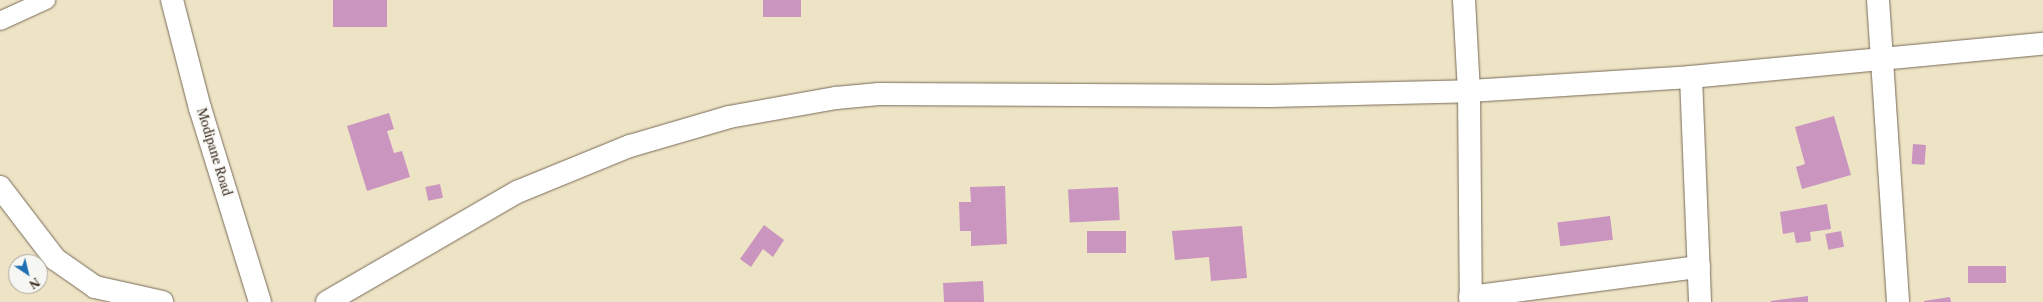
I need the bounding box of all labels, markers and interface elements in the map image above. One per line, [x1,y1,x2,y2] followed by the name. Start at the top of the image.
[194,106,234,198] street label: Modipane Road
[8,254,48,294] north arrow
[26,275,42,291] text: N

